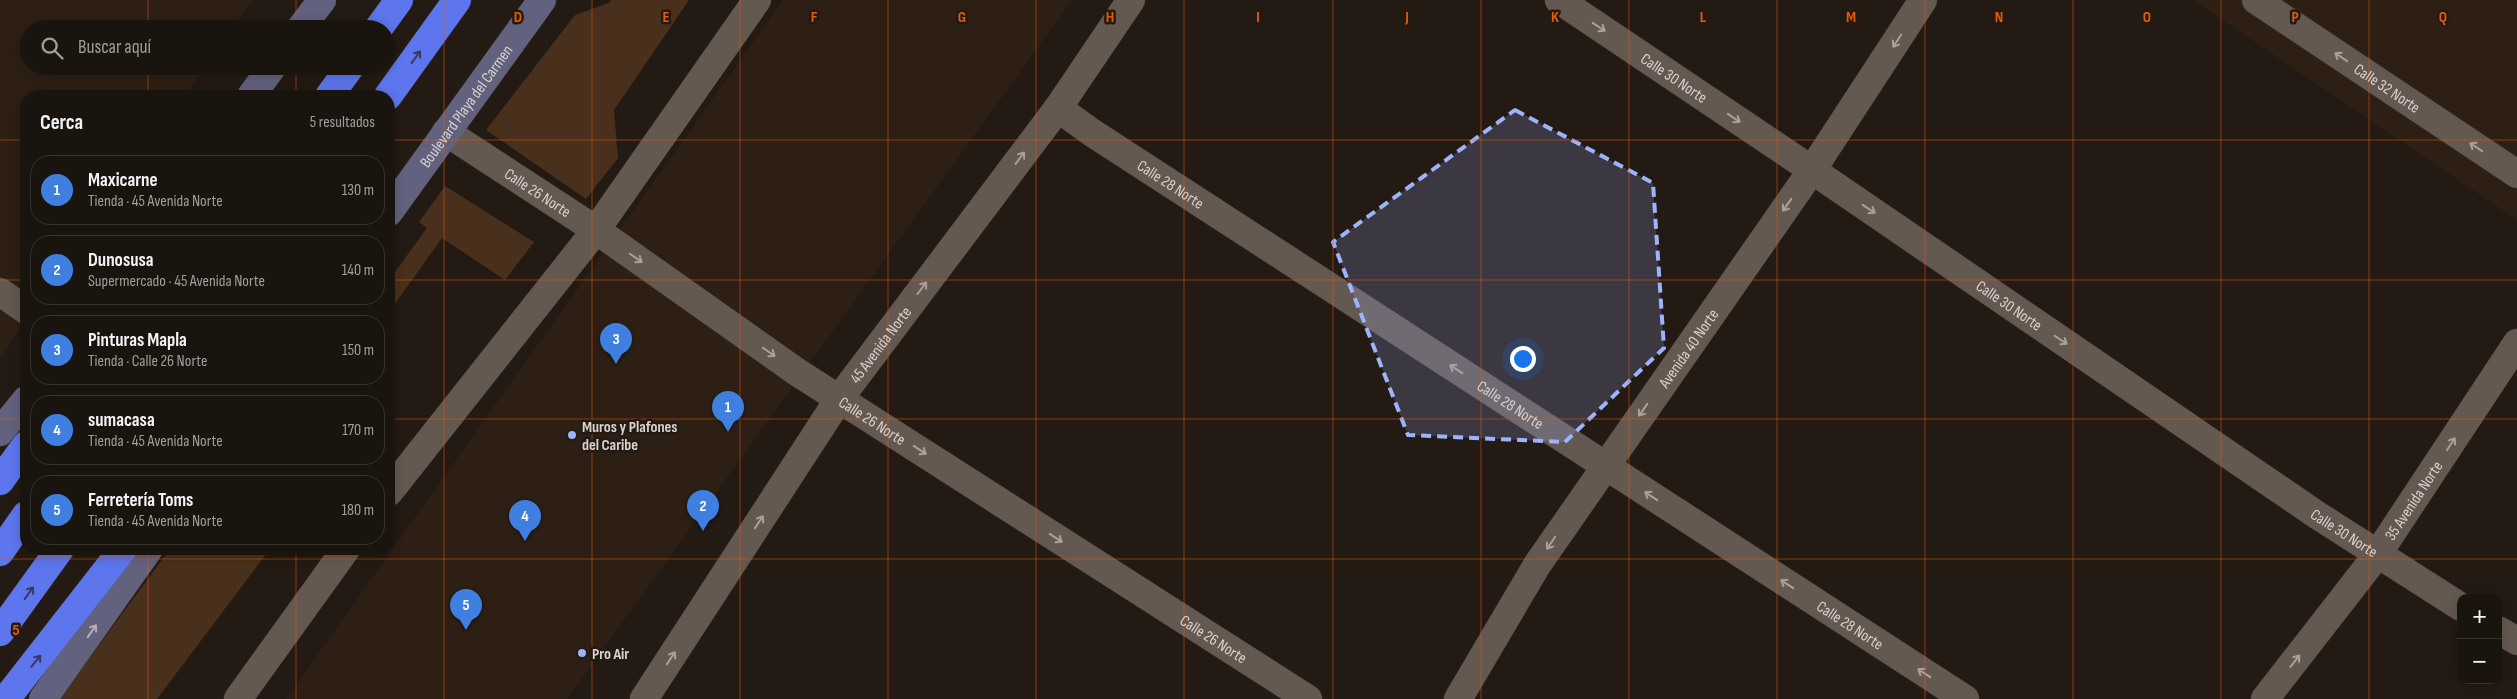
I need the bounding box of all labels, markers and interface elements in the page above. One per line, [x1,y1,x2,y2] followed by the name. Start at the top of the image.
[514,8,522,27] text: D
[663,8,670,27] text: E
[811,8,818,27] text: F
[958,8,966,27] text: G
[1106,8,1114,27] text: H
[1256,8,1260,27] text: I
[1404,8,1409,27] text: J
[1551,8,1559,27] text: K
[1700,8,1707,27] text: L
[1846,8,1856,27] text: M
[1995,8,2003,27] text: N
[2143,8,2151,27] text: O
[2291,8,2299,27] text: P
[2439,8,2447,27] text: Q
[20,20,395,75] search box
[1592,22,1606,32] one-way arrow
[1891,33,1901,47] one-way arrow
[38,34,66,62] icon: search
[78,36,151,59] text: Buscar aquí
[416,42,517,172] street label: Boulevard Playa del Carmen
[411,50,421,64] one-way arrow
[1637,50,1710,108] street label: Calle 30 Norte
[2335,52,2349,62] one-way arrow
[2350,60,2423,118] street label: Calle 32 Norte
[40,110,83,135] text: Cerca
[310,113,375,132] text: 5 resultados
[1727,113,1741,123] one-way arrow
[2470,142,2484,152] one-way arrow
[1015,151,1025,165] one-way arrow
[1133,157,1207,214] street label: Calle 28 Norte
[500,165,574,222] street label: Calle 26 Norte
[88,169,158,192] text: Maxicarne
[54,181,60,200] text: 1
[342,181,374,200] text: 130 m
[88,192,223,211] text: Tienda · 45 Avenida Norte
[1782,198,1792,212] one-way arrow
[1862,204,1876,214] one-way arrow
[88,249,154,272] text: Dunosusa
[629,253,643,263] one-way arrow
[53,261,61,280] text: 2
[342,261,374,280] text: 140 m
[88,272,265,291] text: Supermercado · 45 Avenida Norte
[1972,277,2045,335] street label: Calle 30 Norte
[917,282,928,295] one-way arrow
[846,303,916,387] street label: 45 Avenida Norte
[1655,306,1723,393] street label: Avenida 40 Norte
[600,323,632,364] pin: 3
[88,329,187,352] text: Pinturas Mapla
[2054,335,2068,345] one-way arrow
[53,341,61,360] text: 3
[342,341,374,360] text: 150 m
[1510,346,1536,372] your location
[761,347,775,357] one-way arrow
[88,352,207,371] text: Tienda · Calle 26 Norte
[1450,363,1464,373] one-way arrow
[1473,377,1547,434] street label: Calle 28 Norte
[712,391,744,432] pin: 1
[835,393,909,450] street label: Calle 26 Norte
[1638,402,1648,416] one-way arrow
[88,409,155,432] text: sumacasa
[582,418,677,455] place label: Muros y Plafones del Caribe
[53,421,61,440] text: 4
[342,421,374,440] text: 170 m
[566,429,578,441] marker: Muros y Plafones del Caribe
[88,432,223,451] text: Tienda · 45 Avenida Norte
[2446,437,2456,451] one-way arrow
[912,445,926,455] one-way arrow
[2381,458,2447,544] street label: 35 Avenida Norte
[88,489,193,512] text: Ferretería Toms
[687,490,719,531] pin: 2
[1644,491,1658,501] one-way arrow
[509,500,541,541] pin: 4
[53,501,61,520] text: 5
[341,501,374,520] text: 180 m
[2306,505,2381,562] street label: Calle 30 Norte
[88,512,223,531] text: Tienda · 45 Avenida Norte
[754,515,765,529] one-way arrow
[1049,533,1063,543] one-way arrow
[1546,536,1556,550] one-way arrow
[1781,579,1795,589] one-way arrow
[23,587,34,600] one-way arrow
[450,589,482,630] pin: 5
[2457,594,2502,684] map controls
[2457,594,2502,639] button: +
[1813,597,1886,654] street label: Calle 28 Norte
[1176,612,1250,668] street label: Calle 26 Norte
[12,621,20,640] text: 5
[87,624,97,638] one-way arrow
[2457,639,2502,684] button: −
[592,645,629,664] place label: Pro Air
[576,647,588,659] marker: Pro Air
[666,651,676,665] one-way arrow
[31,655,42,668] one-way arrow
[2289,655,2300,668] one-way arrow
[1917,667,1931,677] one-way arrow

